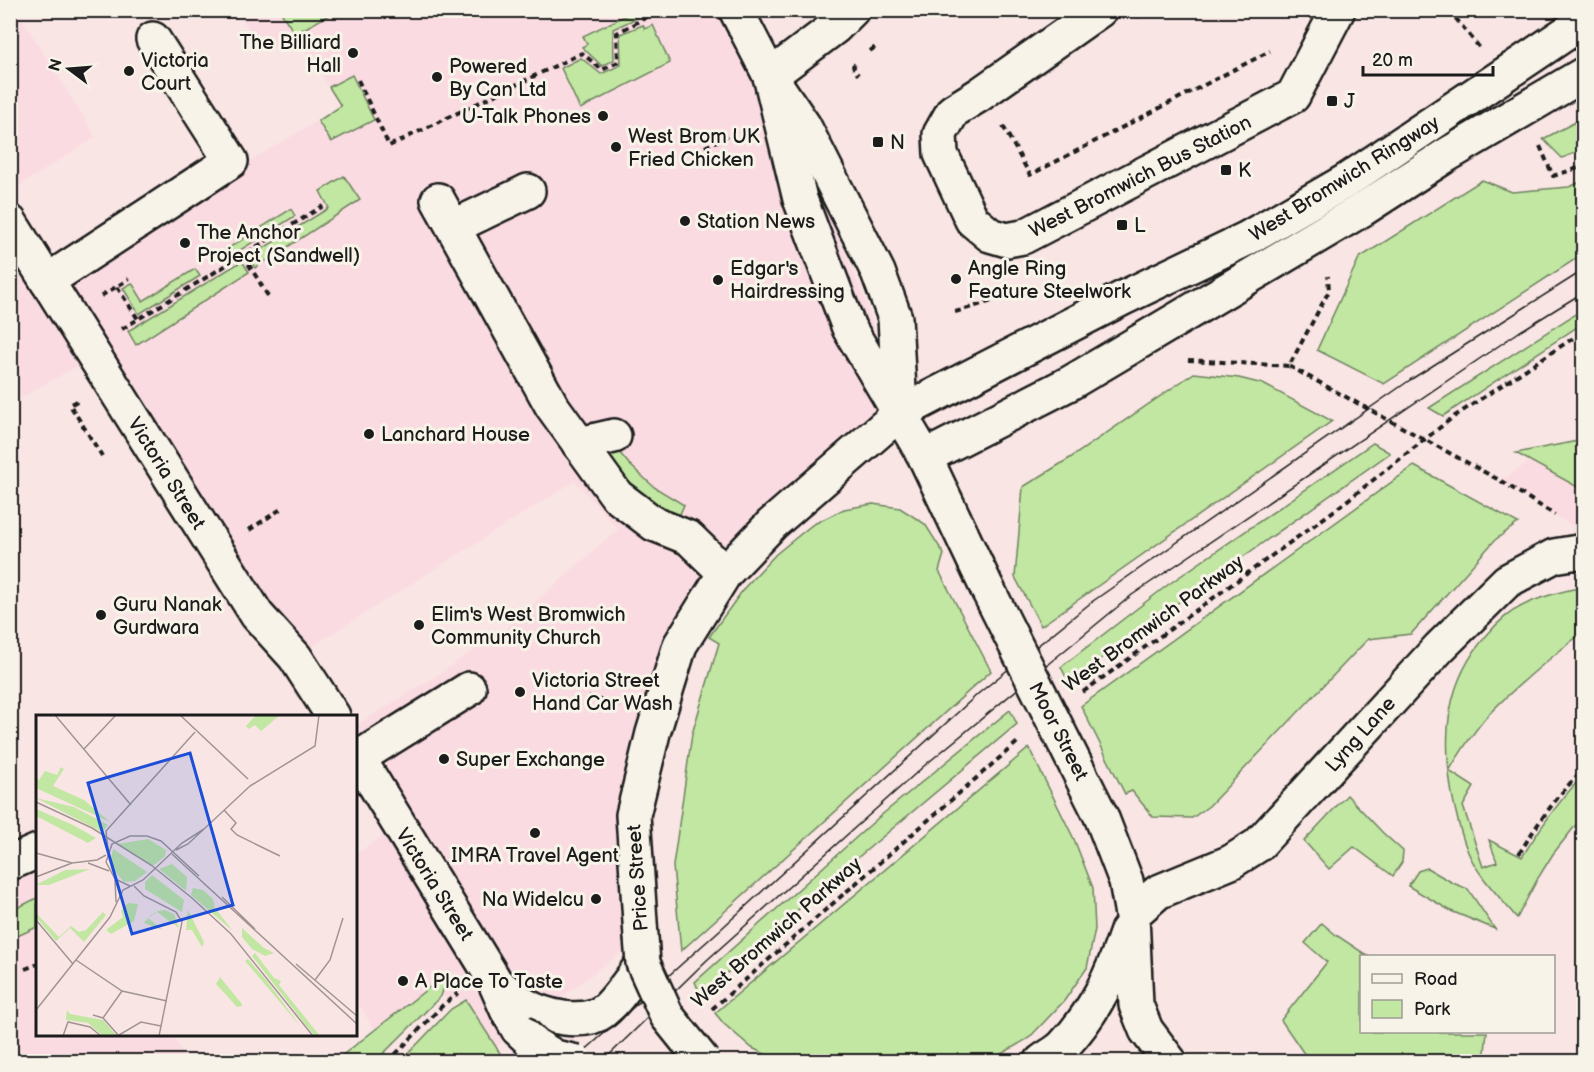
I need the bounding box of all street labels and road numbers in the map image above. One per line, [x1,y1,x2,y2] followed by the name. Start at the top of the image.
[1025,110,1256,243] street label: West Bromwich Bus Station
[1245,111,1444,247] street label: West Bromwich Ringway
[122,413,210,534] street label: Victoria Street
[1059,550,1249,697] street label: West Bromwich Parkway
[1023,678,1093,785] street label: Moor Street
[1321,692,1401,777] street label: Lyng Lane
[390,824,478,945] street label: Victoria Street
[622,824,654,932] street label: Price Street
[687,852,867,1013] street label: West Bromwich Parkway

